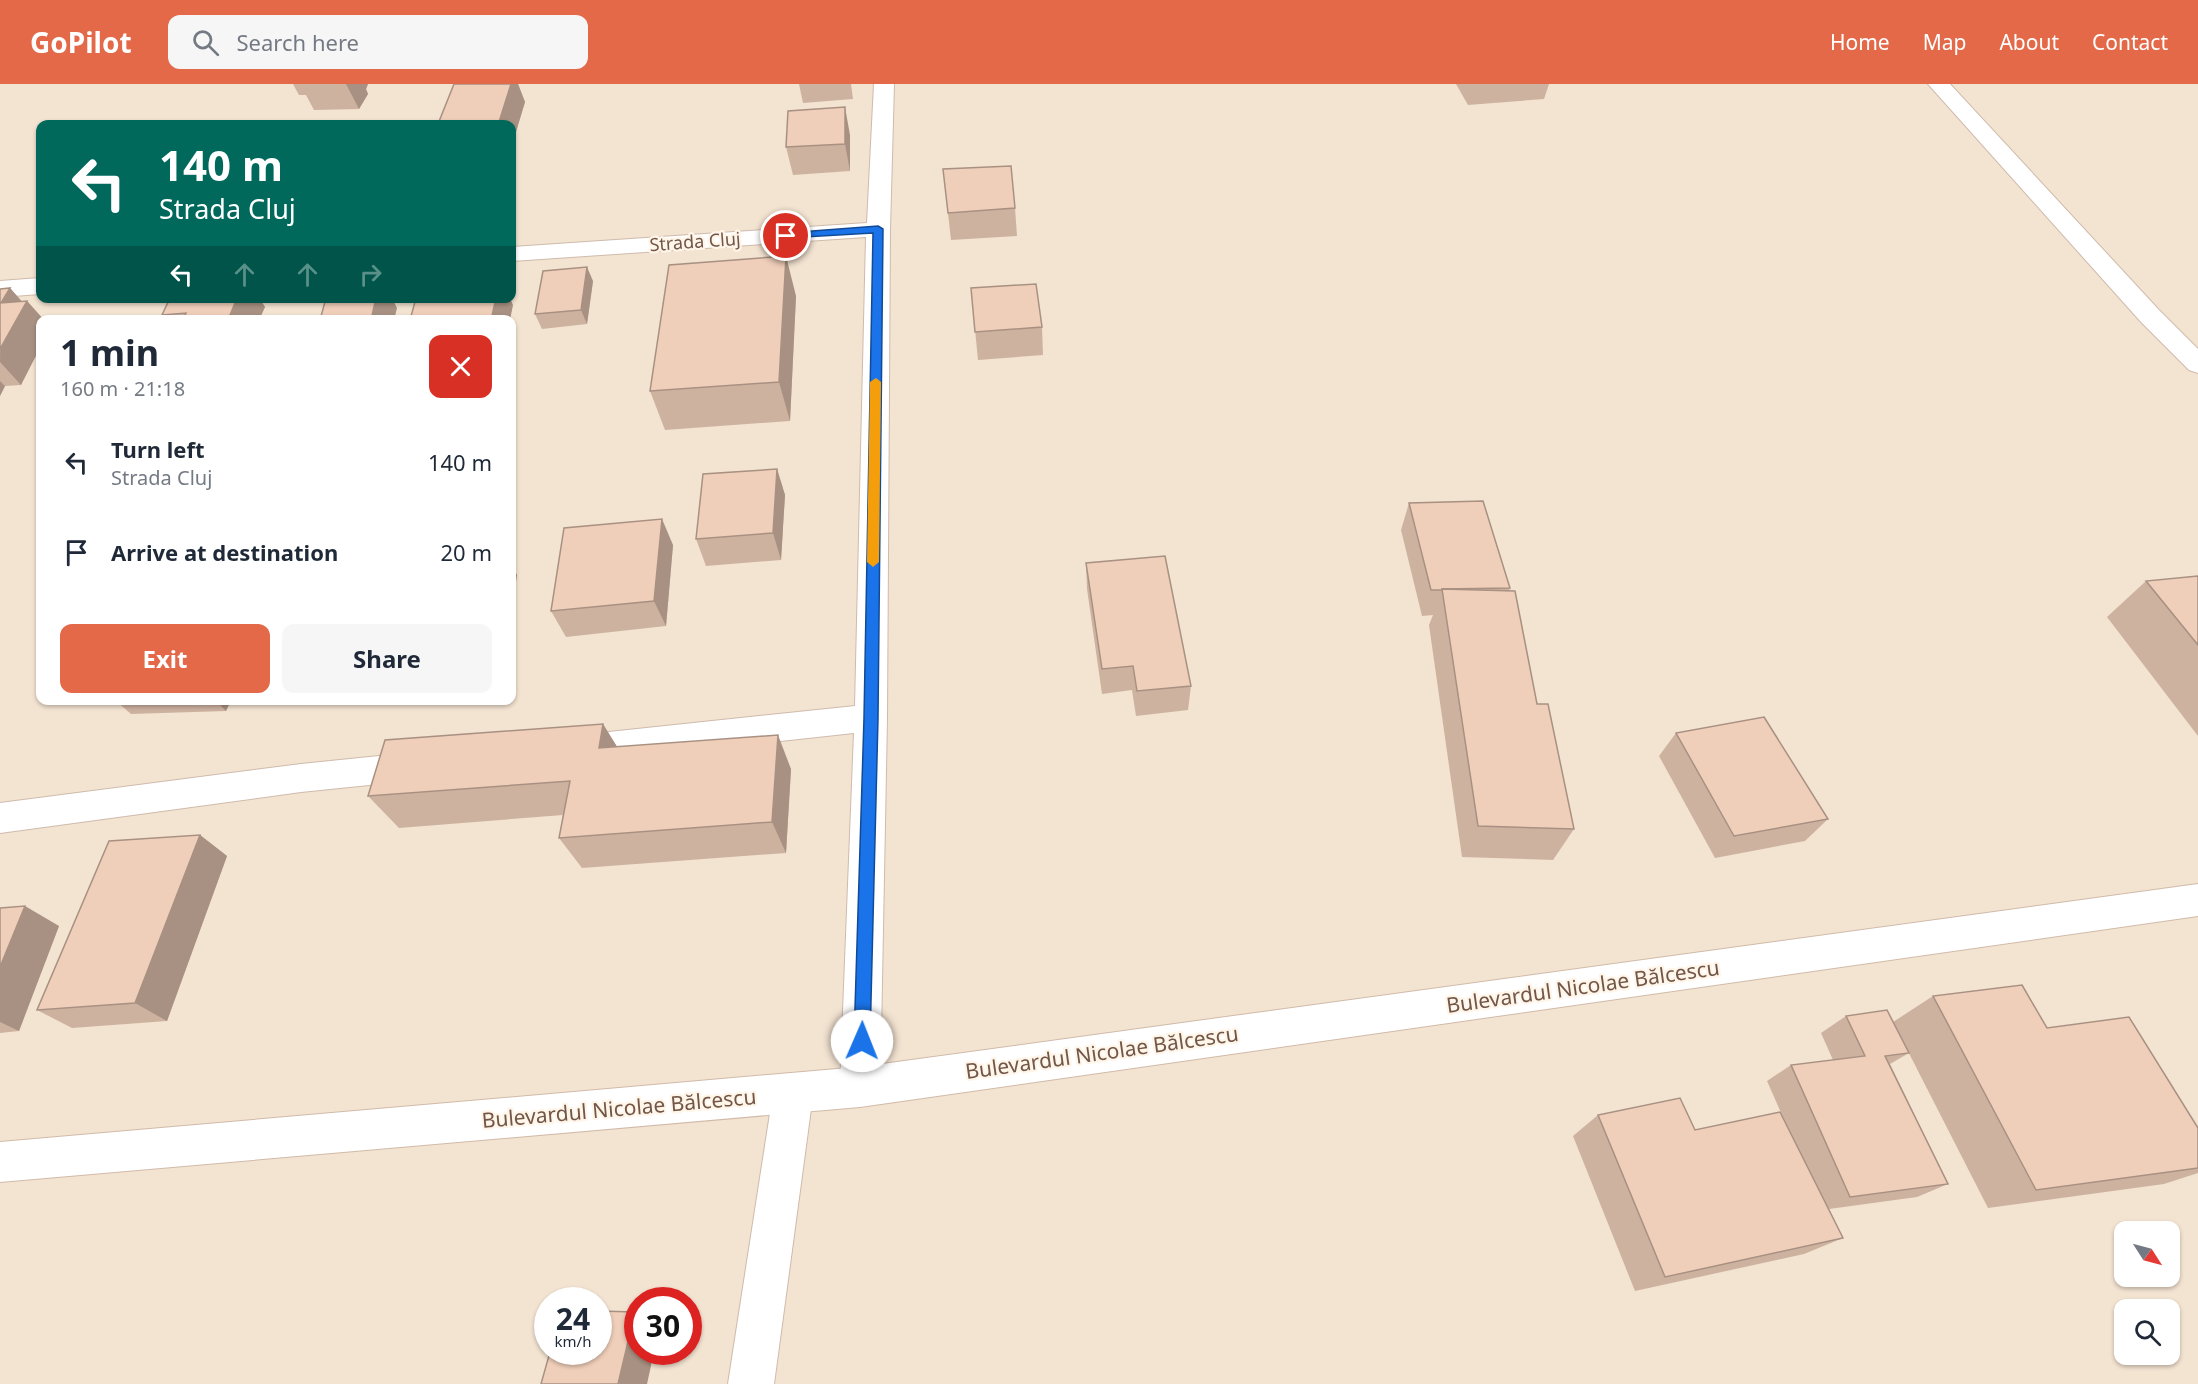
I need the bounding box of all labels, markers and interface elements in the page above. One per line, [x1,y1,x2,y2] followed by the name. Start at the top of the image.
[168,15,588,69] search box
[30,23,132,61] text: GoPilot
[189,26,222,59] icon: search
[237,27,359,57] text: Search here
[1830,28,1890,56] text: Home
[1923,28,1966,56] text: Map
[1999,28,2059,56] text: About
[2092,28,2168,56] text: Contact
[159,136,283,193] text: 140 m
[60,144,138,222] icon: left
[159,190,296,227] text: Strada Cluj
[760,210,811,261] pin
[769,219,802,252] icon: arrive
[649,226,741,256] street label: Strada Cluj
[165,258,198,291] icon: left
[228,258,261,291] icon: ahead
[291,258,324,291] icon: ahead
[354,258,387,291] icon: right
[60,328,159,377] text: 1 min
[429,335,492,398] button: close
[60,375,185,402] text: 160 m · 21:18
[111,434,205,464] text: Turn left
[60,446,93,479] icon: left
[428,447,492,477] text: 140 m
[111,464,212,491] text: Strada Cluj
[60,536,93,569] icon: arrive
[111,537,338,567] text: Arrive at destination
[441,537,492,567] text: 20 m
[60,624,270,693] button: Exit
[282,624,492,693] button: Share
[1445,953,1721,1019] street label: Bulevardul Nicolae Bălcescu
[830,1009,894,1073] position arrow
[964,1019,1240,1085] street label: Bulevardul Nicolae Bălcescu
[480,1082,757,1134] street label: Bulevardul Nicolae Bălcescu
[2114,1221,2180,1287] north arrow
[2114,1221,2180,1365] map controls
[624,1287,702,1365] speed limit sign: 30
[556,1298,590,1339] text: 24
[2114,1299,2180,1365] button: search
[555,1331,591,1351] text: km/h

